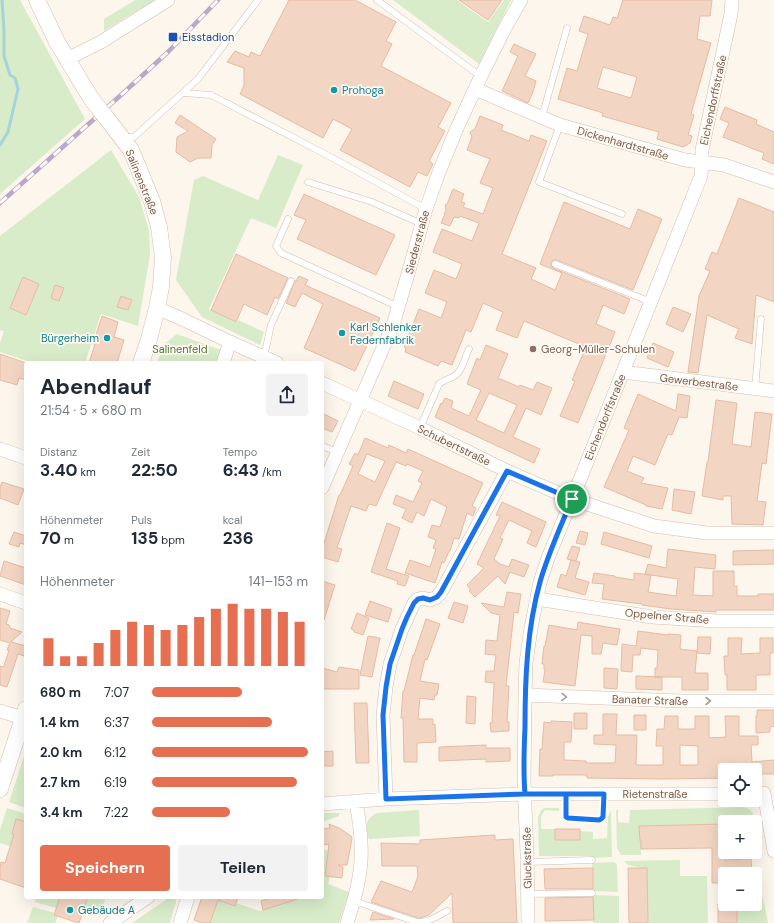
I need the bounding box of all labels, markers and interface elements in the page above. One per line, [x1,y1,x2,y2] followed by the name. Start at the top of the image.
[182,30,234,44] place label: Eisstadion
[167,31,179,43] marker: Eisstadion
[697,54,729,146] street label: Eichendorffstraße
[342,83,384,97] place label: Prohoga
[329,85,339,95] marker: Prohoga
[576,123,670,163] street label: Dickenhardtstraße
[123,147,161,217] street label: Salinenstraße
[402,209,432,275] street label: Siederstraße
[350,320,421,347] place label: Karl Schlenker Federnfabrik
[337,328,347,338] marker: Karl Schlenker Federnfabrik
[41,331,99,345] place label: Bürgerheim
[102,333,112,343] marker: Bürgerheim
[152,342,208,356] park label: Salinenfeld
[541,342,655,356] place label: Georg-Müller-Schulen
[528,344,538,354] marker: Georg-Müller-Schulen
[659,370,739,394] street label: Gewerbestraße
[40,372,152,401] text: Abendlauf
[581,372,629,462] street label: Eichendorffstraße
[266,374,308,416] button: share
[40,402,141,419] text: 21:54 · 5 × 680 m
[415,421,493,469] street label: Schubertstraße
[40,445,77,459] text: Distanz
[131,445,150,459] text: Zeit
[223,445,257,459] text: Tempo
[40,459,78,481] text: 3.40
[131,459,178,481] text: 22:50
[223,459,259,481] text: 6:43
[78,465,96,479] text: km
[259,465,282,479] text: /km
[555,482,589,516] pin
[561,488,583,510] icon: arrive
[40,513,103,527] text: Höhenmeter
[131,513,152,527] text: Puls
[223,513,243,527] text: kcal
[40,527,61,549] text: 70
[131,527,158,549] text: 135
[223,527,254,549] text: 236
[61,533,74,547] text: m
[158,533,185,547] text: bpm
[40,573,115,590] text: Höhenmeter
[249,573,308,590] text: 141–153 m
[624,605,710,627] street label: Oppelner Straße
[40,684,81,701] text: 680 m
[104,684,129,701] text: 7:07
[612,692,688,708] street label: Banater Straße
[561,693,567,701] one-way arrow
[705,697,711,705] one-way arrow
[40,714,79,731] text: 1.4 km
[104,714,129,731] text: 6:37
[40,744,82,761] text: 2.0 km
[104,744,126,761] text: 6:12
[718,763,762,911] map controls
[718,763,762,807] button: locate
[40,774,80,791] text: 2.7 km
[104,774,127,791] text: 6:19
[623,787,687,801] street label: Rietenstraße
[40,804,82,821] text: 3.4 km
[104,804,129,821] text: 7:22
[718,815,762,859] button: +
[519,827,535,889] street label: Gluckstraße
[40,845,170,891] button: Speichern
[178,845,308,891] button: Teilen
[718,867,762,911] button: −
[78,903,135,917] place label: Gebäude A
[65,905,75,915] marker: Gebäude A

